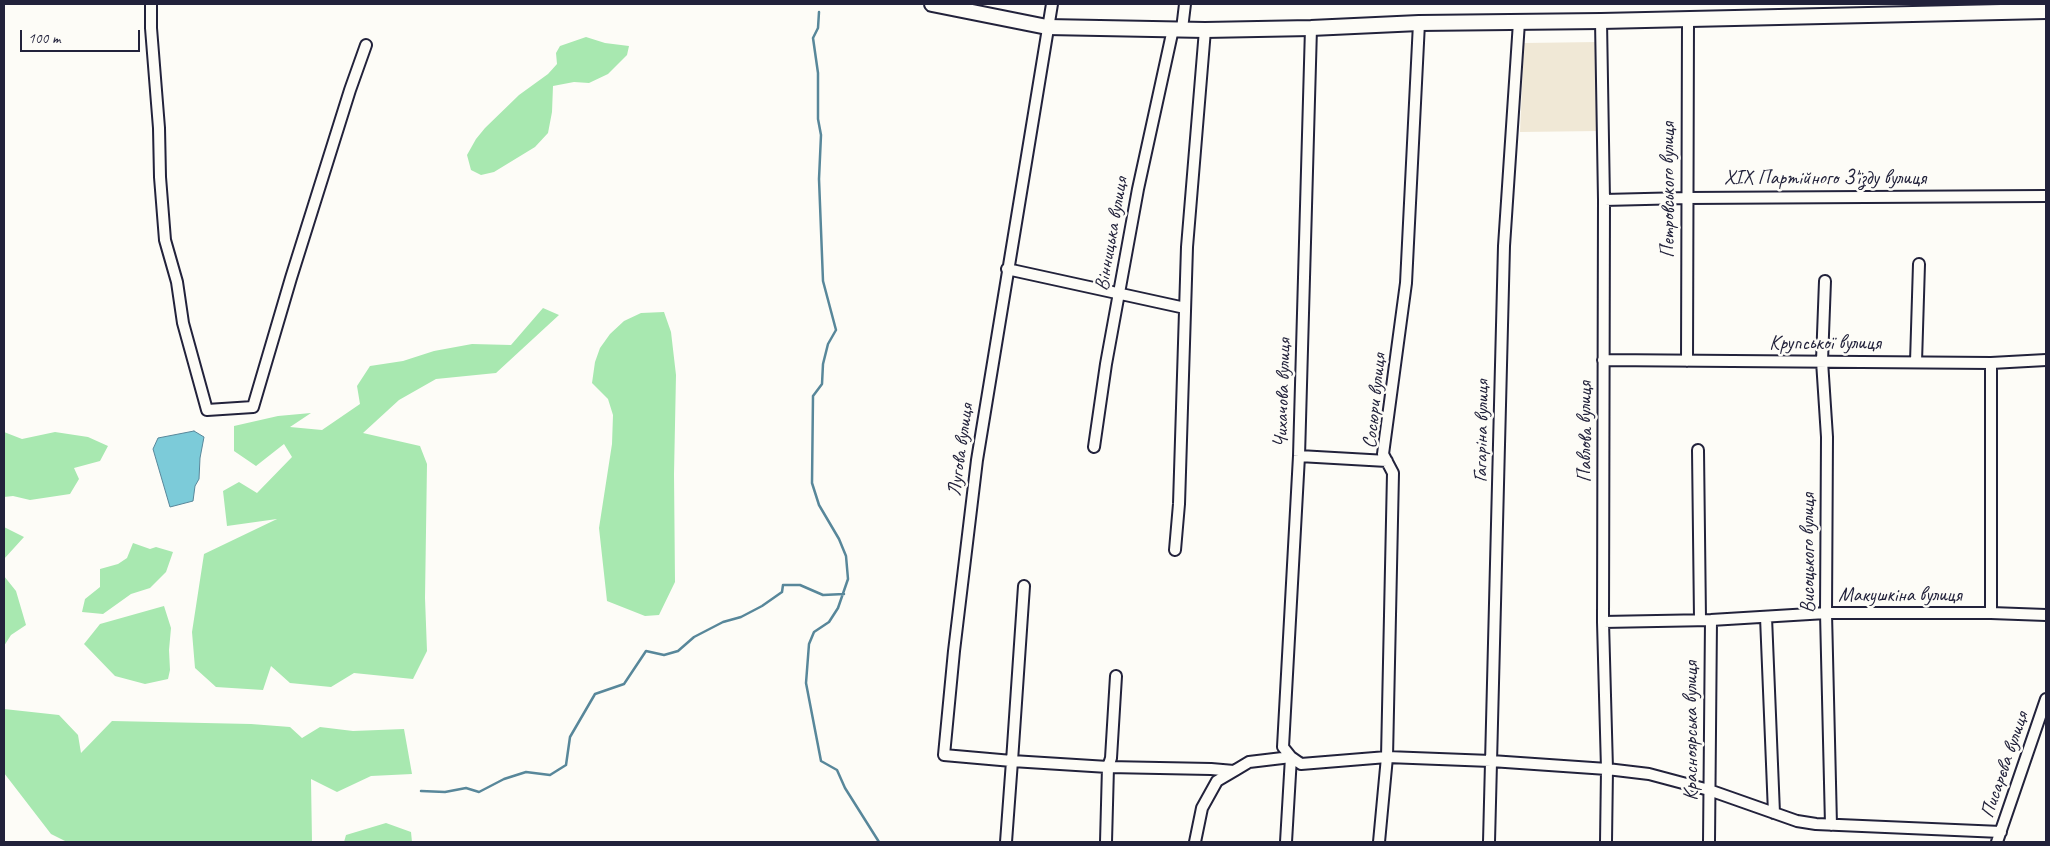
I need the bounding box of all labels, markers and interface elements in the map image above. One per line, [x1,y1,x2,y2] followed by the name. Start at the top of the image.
[22,20,142,52] scale bar
[28,29,60,48] text: 100 m
[1657,122,1681,258] street label: Петровського вулиця
[1724,167,1926,191] street label: XIX Партійного З'їзду вулиця
[1090,175,1134,293] street label: Вінницька вулиця
[1769,332,1881,356] street label: Крупської вулиця
[1269,338,1297,448] street label: Чихачова вулиця
[1358,352,1392,450] street label: Сосюри вулиця
[1469,379,1495,483] street label: Гагаріна вулиця
[1574,381,1598,483] street label: Павлова вулиця
[943,402,979,498] street label: Лугова вулиця
[1797,493,1821,613] street label: Висоцького вулиця
[1838,584,1962,608] street label: Макушкіна вулиця
[1680,661,1704,801] street label: Красноярська вулиця
[1976,709,2034,821] street label: Писарєва вулиця

